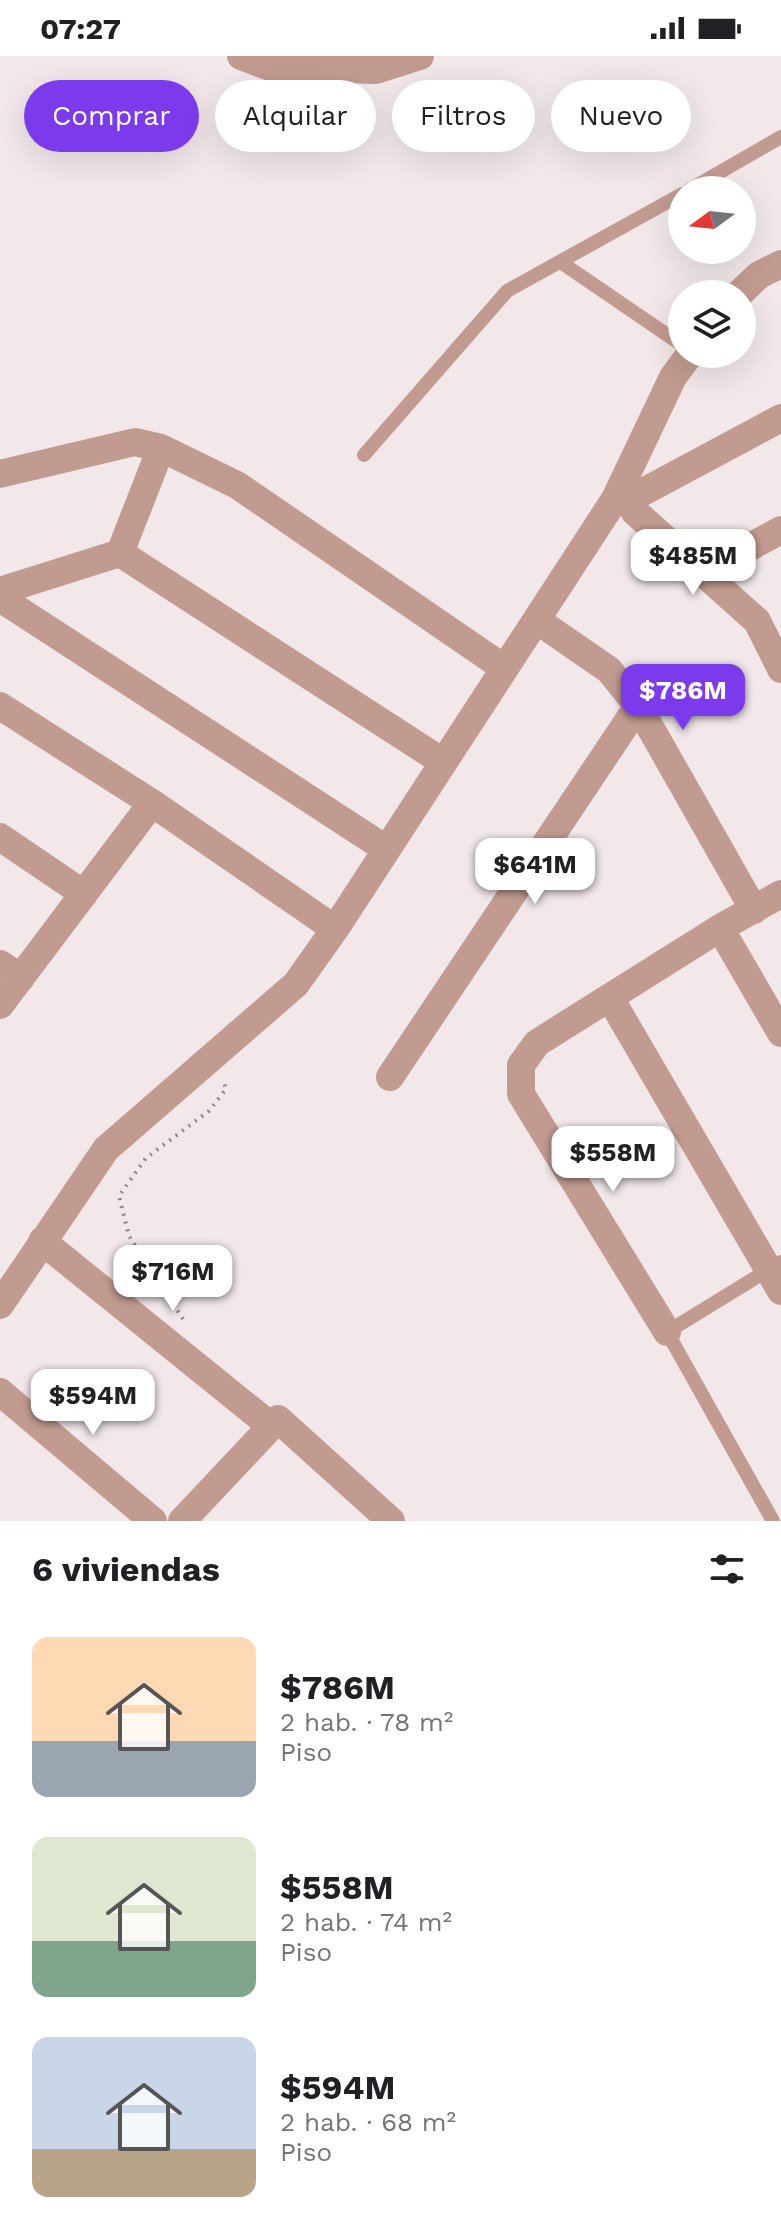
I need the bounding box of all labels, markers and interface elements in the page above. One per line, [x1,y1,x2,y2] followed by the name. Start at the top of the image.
[40,11,121,46] text: 07:27
[24,80,199,152] chip: Comprar
[215,80,376,152] chip: Alquilar
[392,80,535,152] chip: Filtros
[551,80,691,152] chip: Nuevo
[668,176,756,264] north arrow
[668,176,756,368] map controls
[668,280,756,368] button: layers
[637,529,749,597] pin: $485M
[649,540,737,570] text: $485M
[627,664,739,732] pin: $786M
[639,675,727,705] text: $786M
[479,838,591,906] pin: $641M
[493,849,577,879] text: $641M
[557,1126,669,1194] pin: $558M
[570,1137,656,1167] text: $558M
[117,1245,229,1313] pin: $716M
[131,1256,215,1286] text: $716M
[37,1369,149,1437] pin: $594M
[49,1380,137,1410] text: $594M
[705,1547,749,1591] icon: filters
[32,1549,220,1589] text: 6 viviendas
[280,1667,395,1707] text: $786M
[96,1669,192,1765] icon: home
[280,1707,453,1737] text: 2 hab. · 78 m²
[280,1737,332,1767] text: Piso
[280,1867,394,1907] text: $558M
[96,1869,192,1965] icon: home
[280,1907,452,1937] text: 2 hab. · 74 m²
[280,1937,332,1967] text: Piso
[280,2067,395,2107] text: $594M
[96,2069,192,2165] icon: home
[280,2107,456,2137] text: 2 hab. · 68 m²
[280,2137,332,2167] text: Piso

